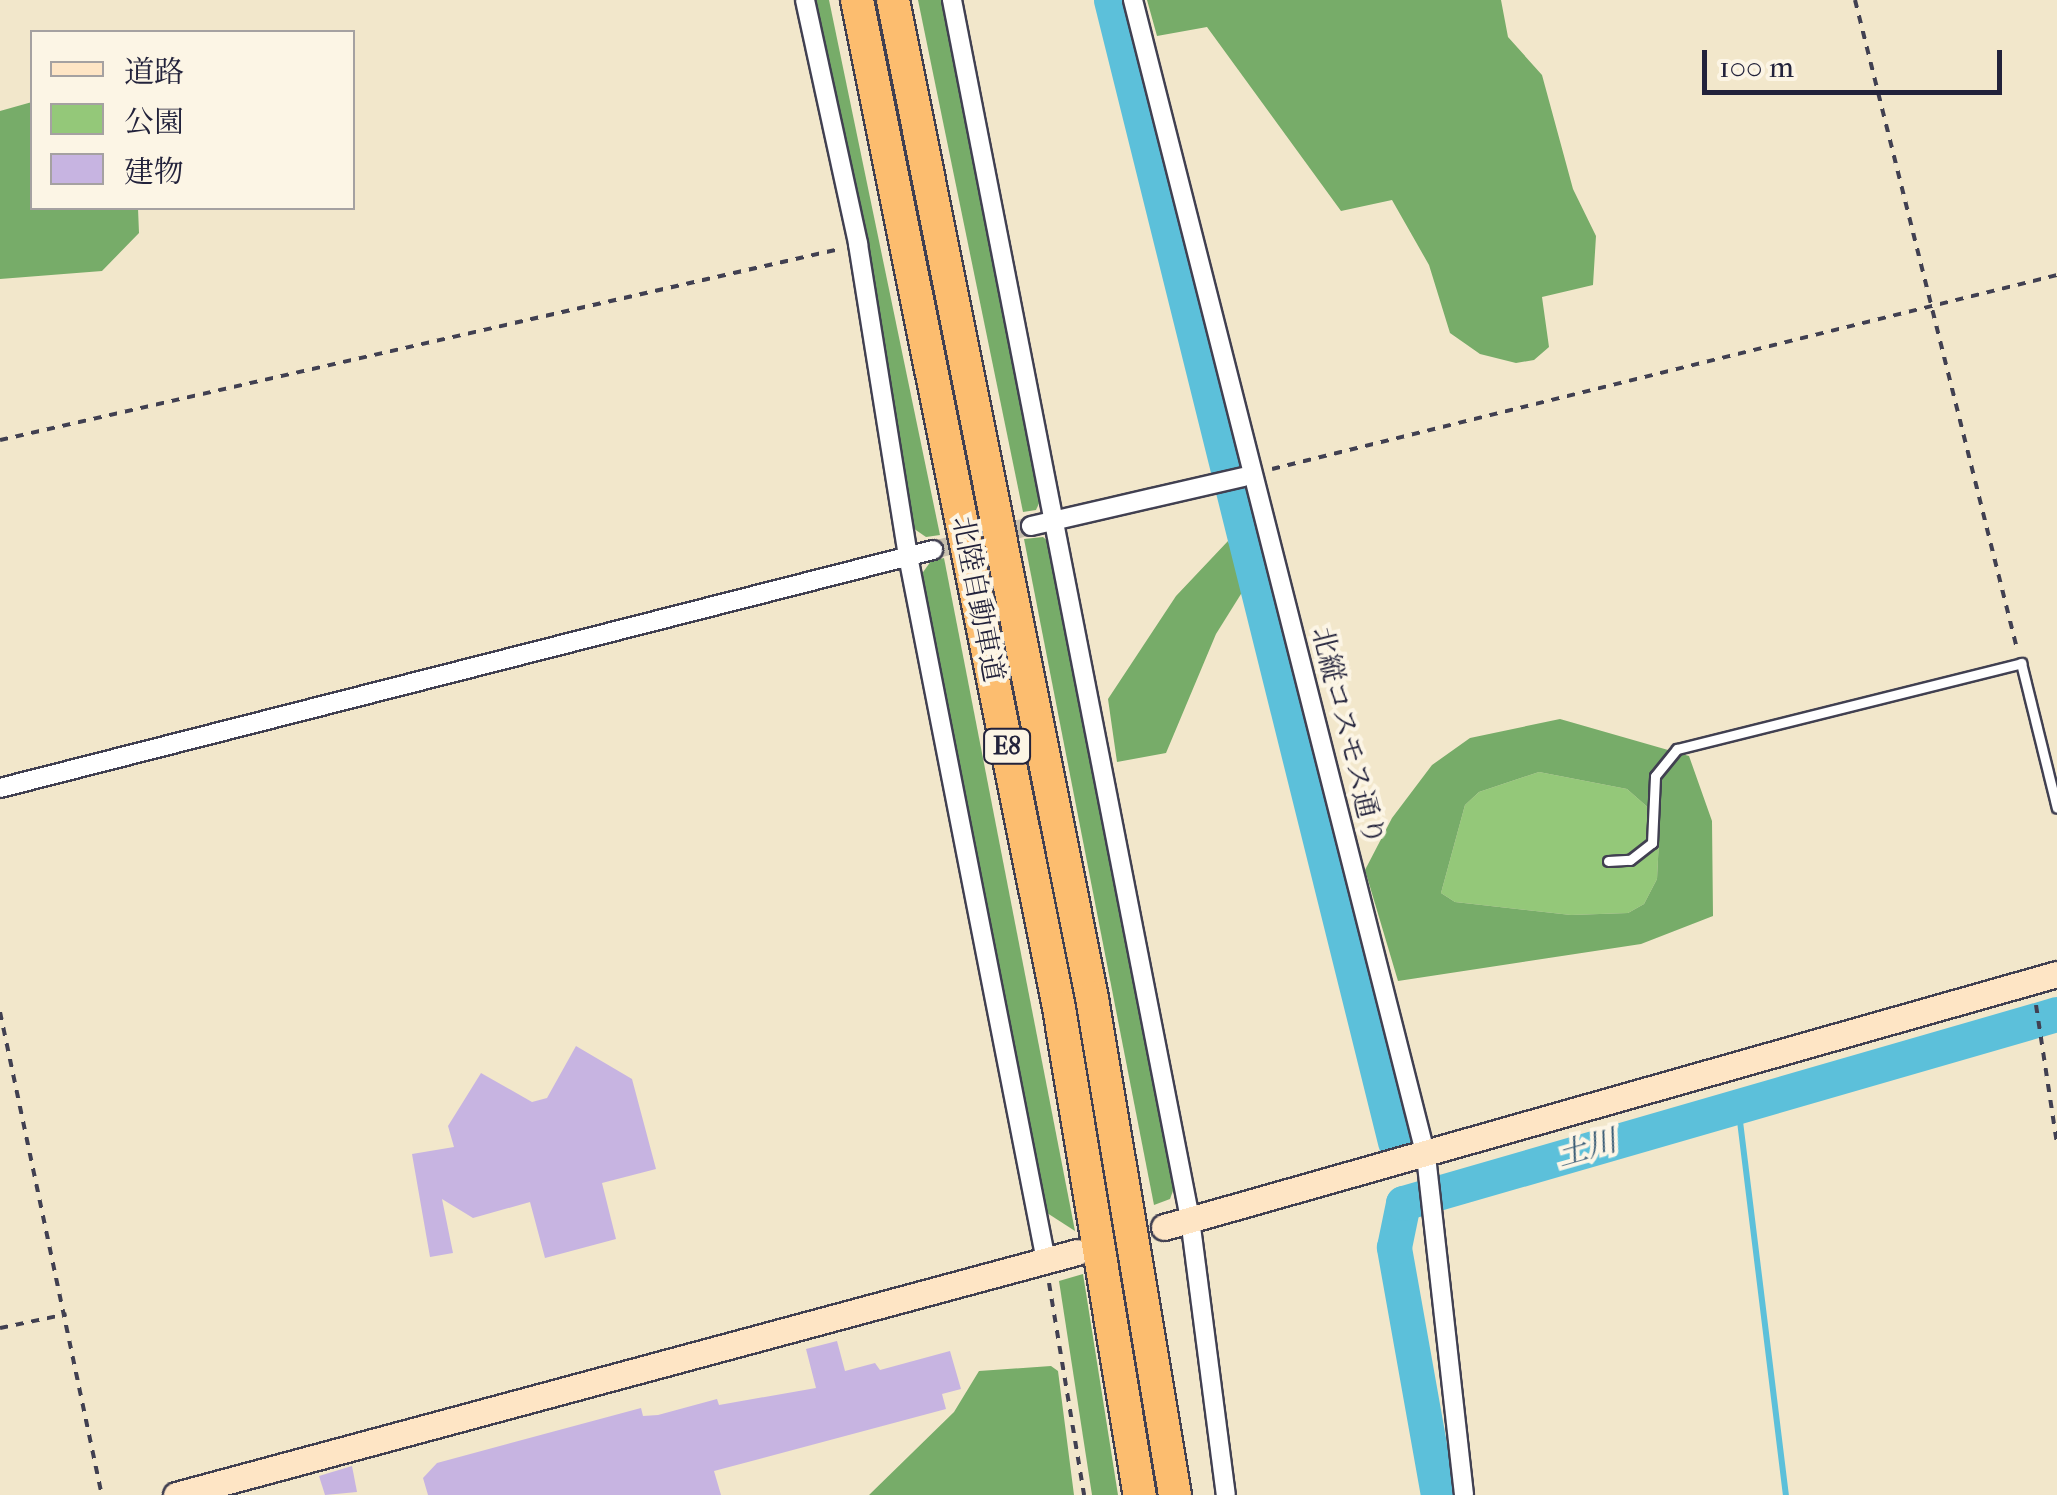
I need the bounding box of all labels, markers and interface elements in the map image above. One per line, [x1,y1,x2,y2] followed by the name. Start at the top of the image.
[30,30,355,210] legend
[1707,30,2007,92] scale bar
[1719,50,1794,85] text: 100 m
[124,55,184,90] text: 道路
[124,105,184,140] text: 公園
[124,155,184,190] text: 建物
[945,513,1011,685] street label: 北陸自動車道
[1305,623,1391,849] street label: 北縦コスモス通り
[982,726,1032,766] road number: E8
[1553,1123,1621,1175] water label: 土川

